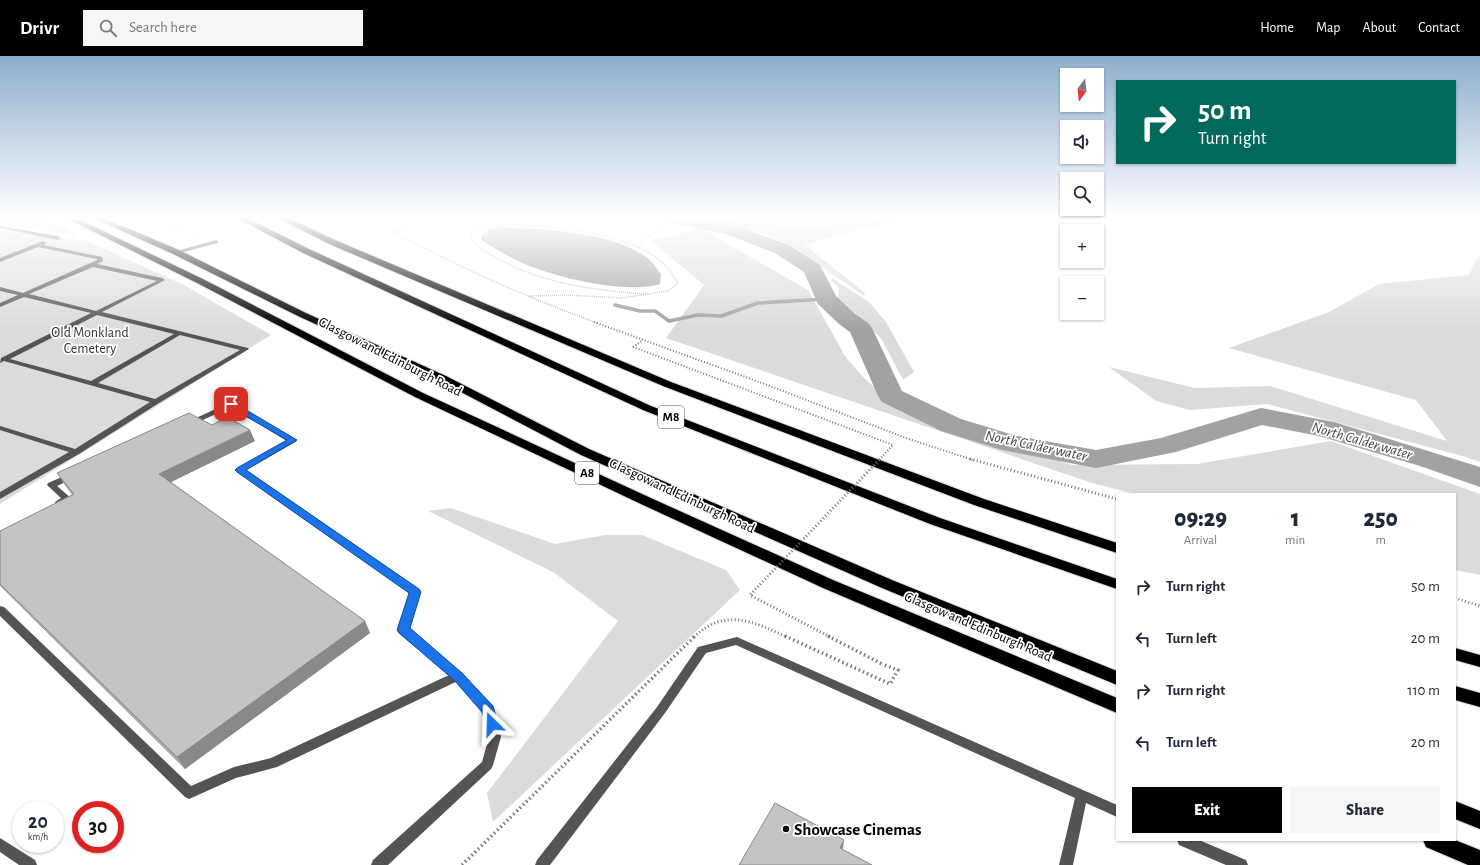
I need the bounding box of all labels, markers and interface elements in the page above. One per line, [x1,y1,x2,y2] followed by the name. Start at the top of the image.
[83,10,363,46] search box
[97,17,119,39] icon: search
[20,19,59,38] text: Drivr
[129,20,197,35] text: Search here
[1260,21,1294,35] text: Home
[1316,21,1340,35] text: Map
[1362,21,1396,35] text: About
[1418,21,1460,35] text: Contact
[1060,68,1104,112] north arrow
[1060,68,1104,320] map controls
[1132,96,1184,148] icon: right
[1198,97,1252,125] text: 50 m
[1060,120,1104,164] button: sound
[1198,130,1267,148] text: Turn right
[1060,172,1104,216] button: search
[1060,224,1104,268] button: +
[1060,276,1104,320] button: −
[316,315,464,399] street label: Glasgow and Edinburgh Road
[51,326,129,356] park label: Old Monkland Cemetery
[214,387,248,421] pin
[220,393,242,415] icon: arrive
[658,406,684,428] road number: M8
[1310,420,1415,463] water label: North Calder water
[984,428,1089,464] water label: North Calder water
[607,456,757,536] street label: Glasgow and Edinburgh Road
[575,462,599,484] road number: A8
[1174,507,1227,531] text: 09:29
[1291,507,1300,531] text: 1
[1363,507,1398,531] text: 250
[1184,534,1217,547] text: Arrival
[1285,534,1305,547] text: min
[1375,534,1386,547] text: m
[1132,576,1154,598] icon: right
[1166,579,1225,594] text: Turn right
[1411,579,1440,594] text: 50 m
[902,590,1054,664] street label: Glasgow and Edinburgh Road
[1132,628,1154,650] icon: left
[1166,631,1217,646] text: Turn left
[1411,631,1440,646] text: 20 m
[1132,680,1154,702] icon: right
[1166,683,1225,698] text: Turn right
[1407,683,1440,698] text: 110 m
[471,703,513,745] position arrow
[1132,732,1154,754] icon: left
[1166,735,1217,750] text: Turn left
[1411,735,1440,750] text: 20 m
[1132,787,1282,833] button: Exit
[1290,787,1440,833] button: Share
[72,801,124,853] speed limit sign: 30
[28,812,48,832] text: 20
[794,821,922,838] place label: Showcase Cinemas
[781,824,791,834] marker: Showcase Cinemas
[28,832,48,842] text: km/h

